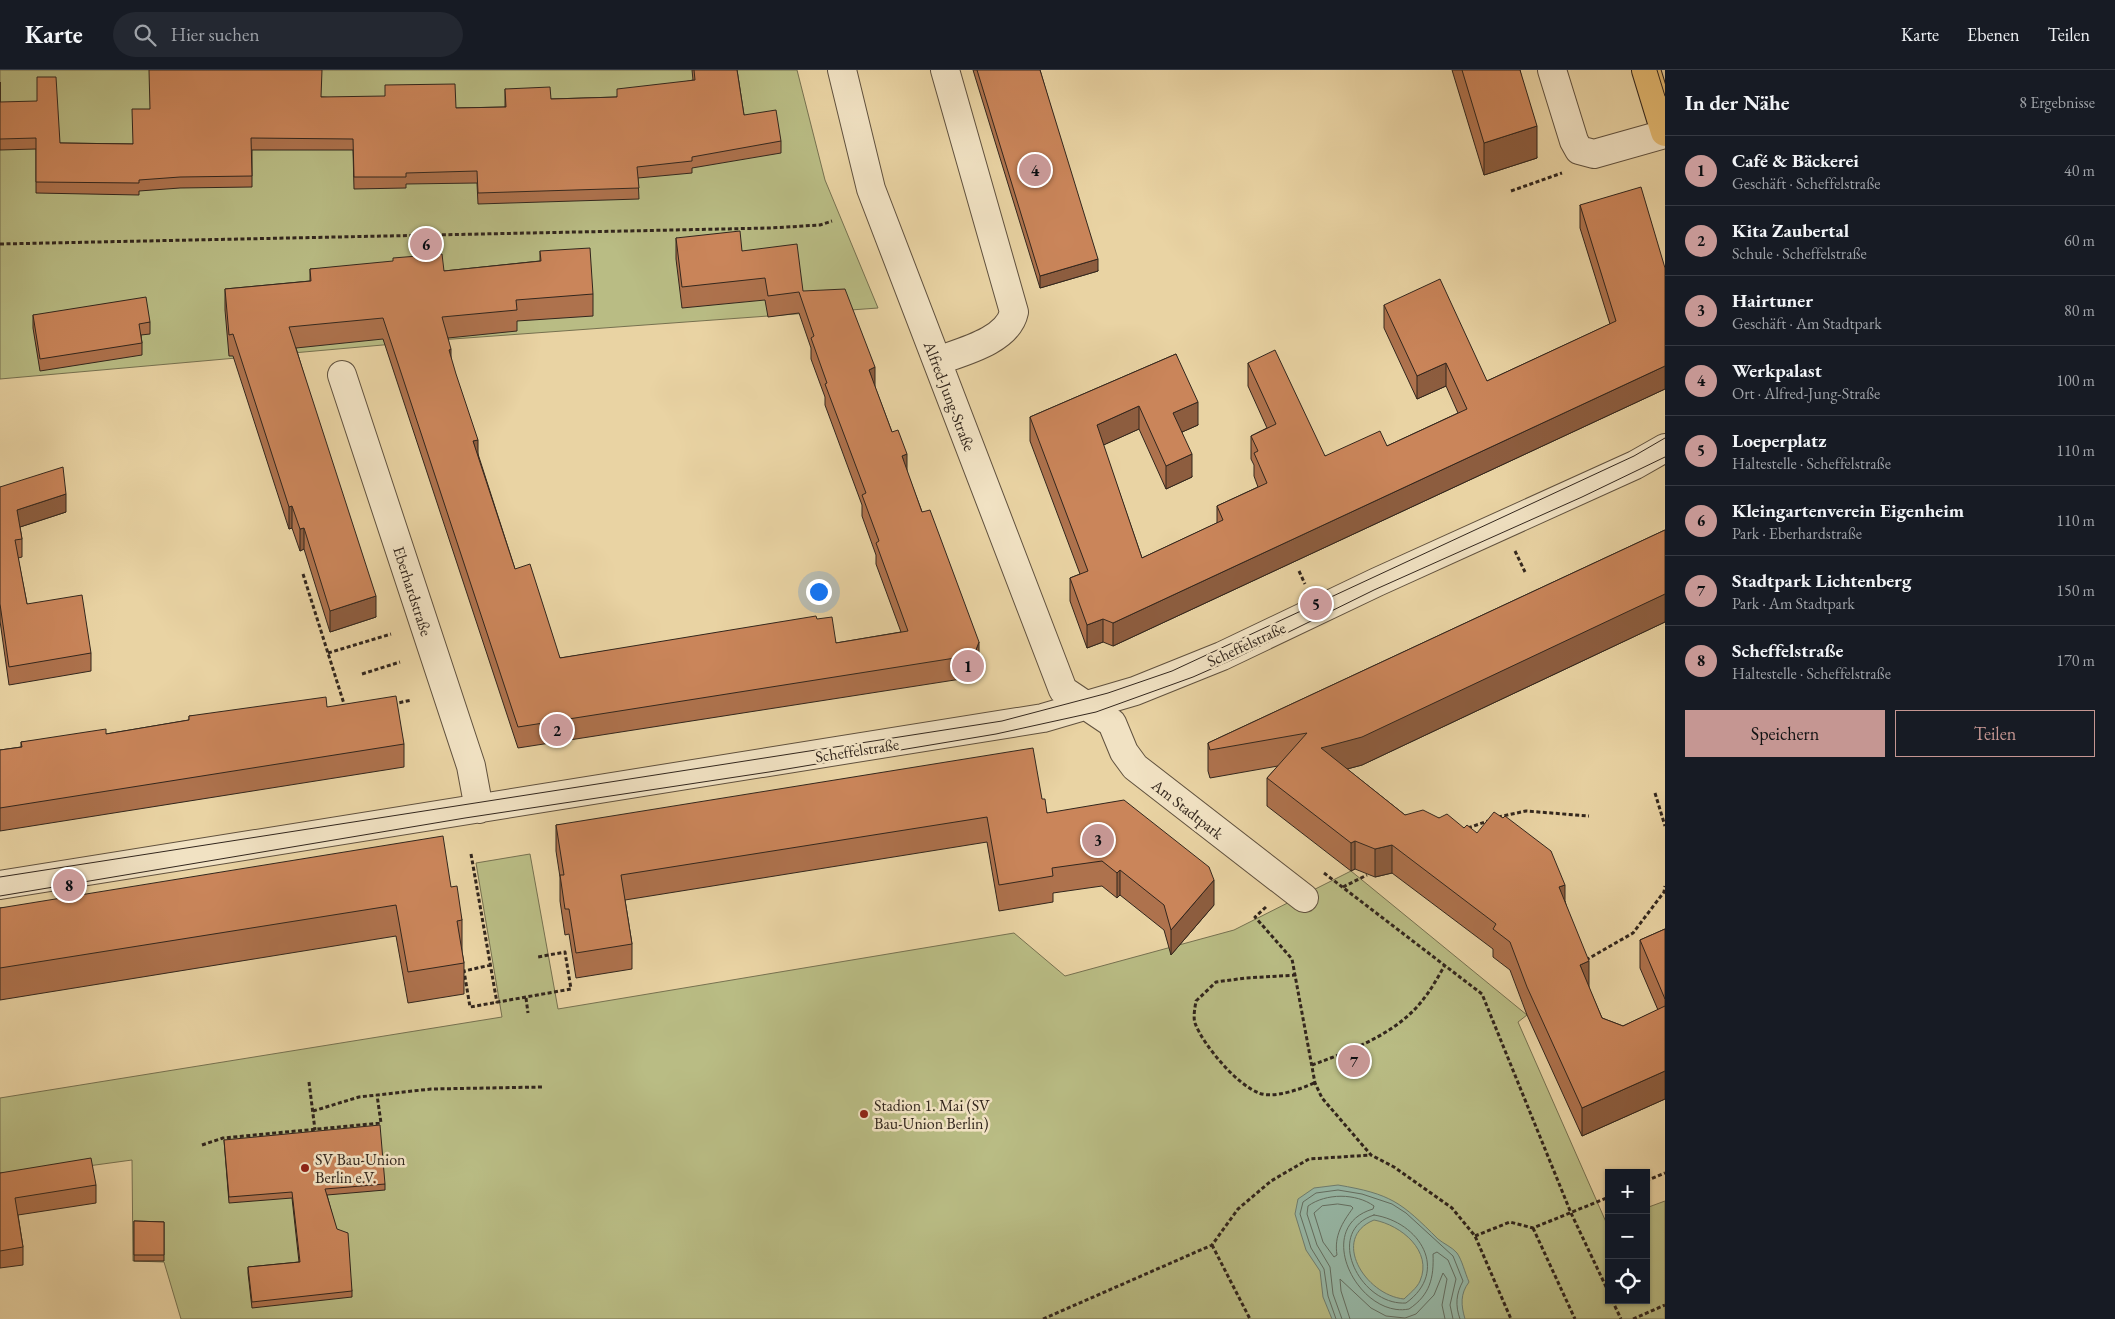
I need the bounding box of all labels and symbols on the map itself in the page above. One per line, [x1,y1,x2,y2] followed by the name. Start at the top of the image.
[1019,151,1051,189] pin: 4
[410,225,442,263] pin: 6
[919,337,980,454] street label: Alfred-Jung-Straße
[388,544,437,639] street label: Eberhardstraße
[806,579,832,605] your location
[1300,585,1332,623] pin: 5
[1203,617,1289,672] street label: Scheffelstraße
[952,647,984,685] pin: 1
[541,711,573,749] pin: 2
[814,734,900,767] street label: Scheffelstraße
[1147,774,1228,844] street label: Am Stadtpark
[1082,821,1114,859] pin: 3
[53,866,85,904] pin: 8
[1338,1042,1370,1080] pin: 7
[874,1095,990,1134] place label: Stadion 1. Mai (SV Bau-Union Berlin)
[858,1108,870,1120] marker: Stadion 1. Mai (SV Bau-Union Berlin)
[315,1149,406,1188] place label: SV Bau-Union Berlin e.V.
[299,1162,311,1174] marker: SV Bau-Union Berlin e.V.

